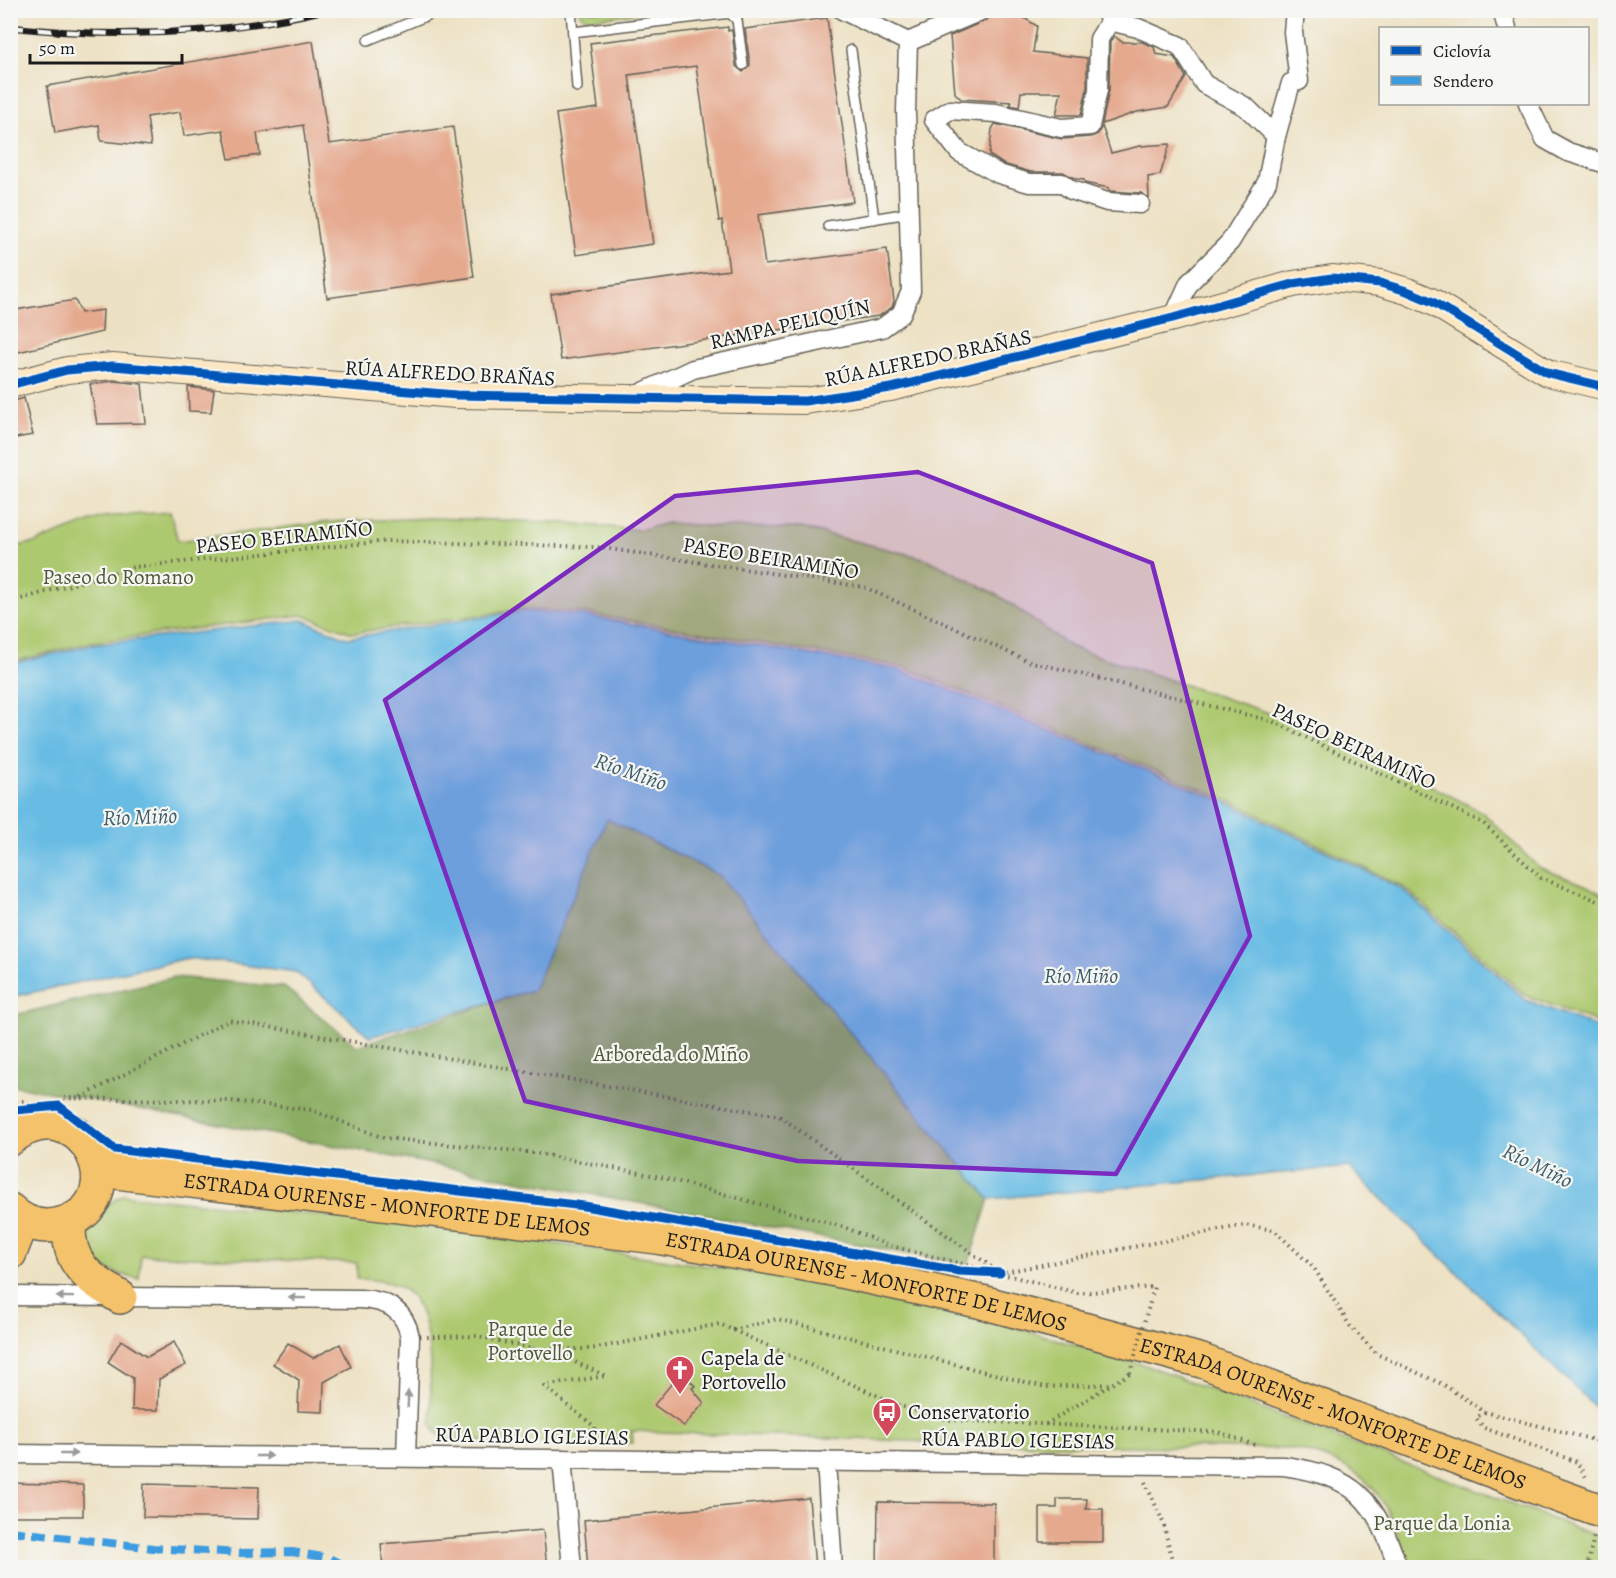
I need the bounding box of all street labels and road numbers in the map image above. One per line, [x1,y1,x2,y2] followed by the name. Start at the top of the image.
[707,292,873,356] street label: RAMPA PELIQUÍN
[822,322,1034,394] street label: RÚA ALFREDO BRAÑAS
[344,354,556,392] street label: RÚA ALFREDO BRAÑAS
[194,514,374,560] street label: PASEO BEIRAMIÑO
[681,530,861,586] street label: PASEO BEIRAMIÑO
[1268,696,1440,796] street label: PASEO BEIRAMIÑO
[182,1166,592,1243] street label: ESTRADA OURENSE - MONFORTE DE LEMOS
[663,1225,1070,1338] street label: ESTRADA OURENSE - MONFORTE DE LEMOS
[1136,1331,1530,1496] street label: ESTRADA OURENSE - MONFORTE DE LEMOS
[435,1420,629,1452] street label: RÚA PABLO IGLESIAS
[921,1424,1115,1456] street label: RÚA PABLO IGLESIAS

